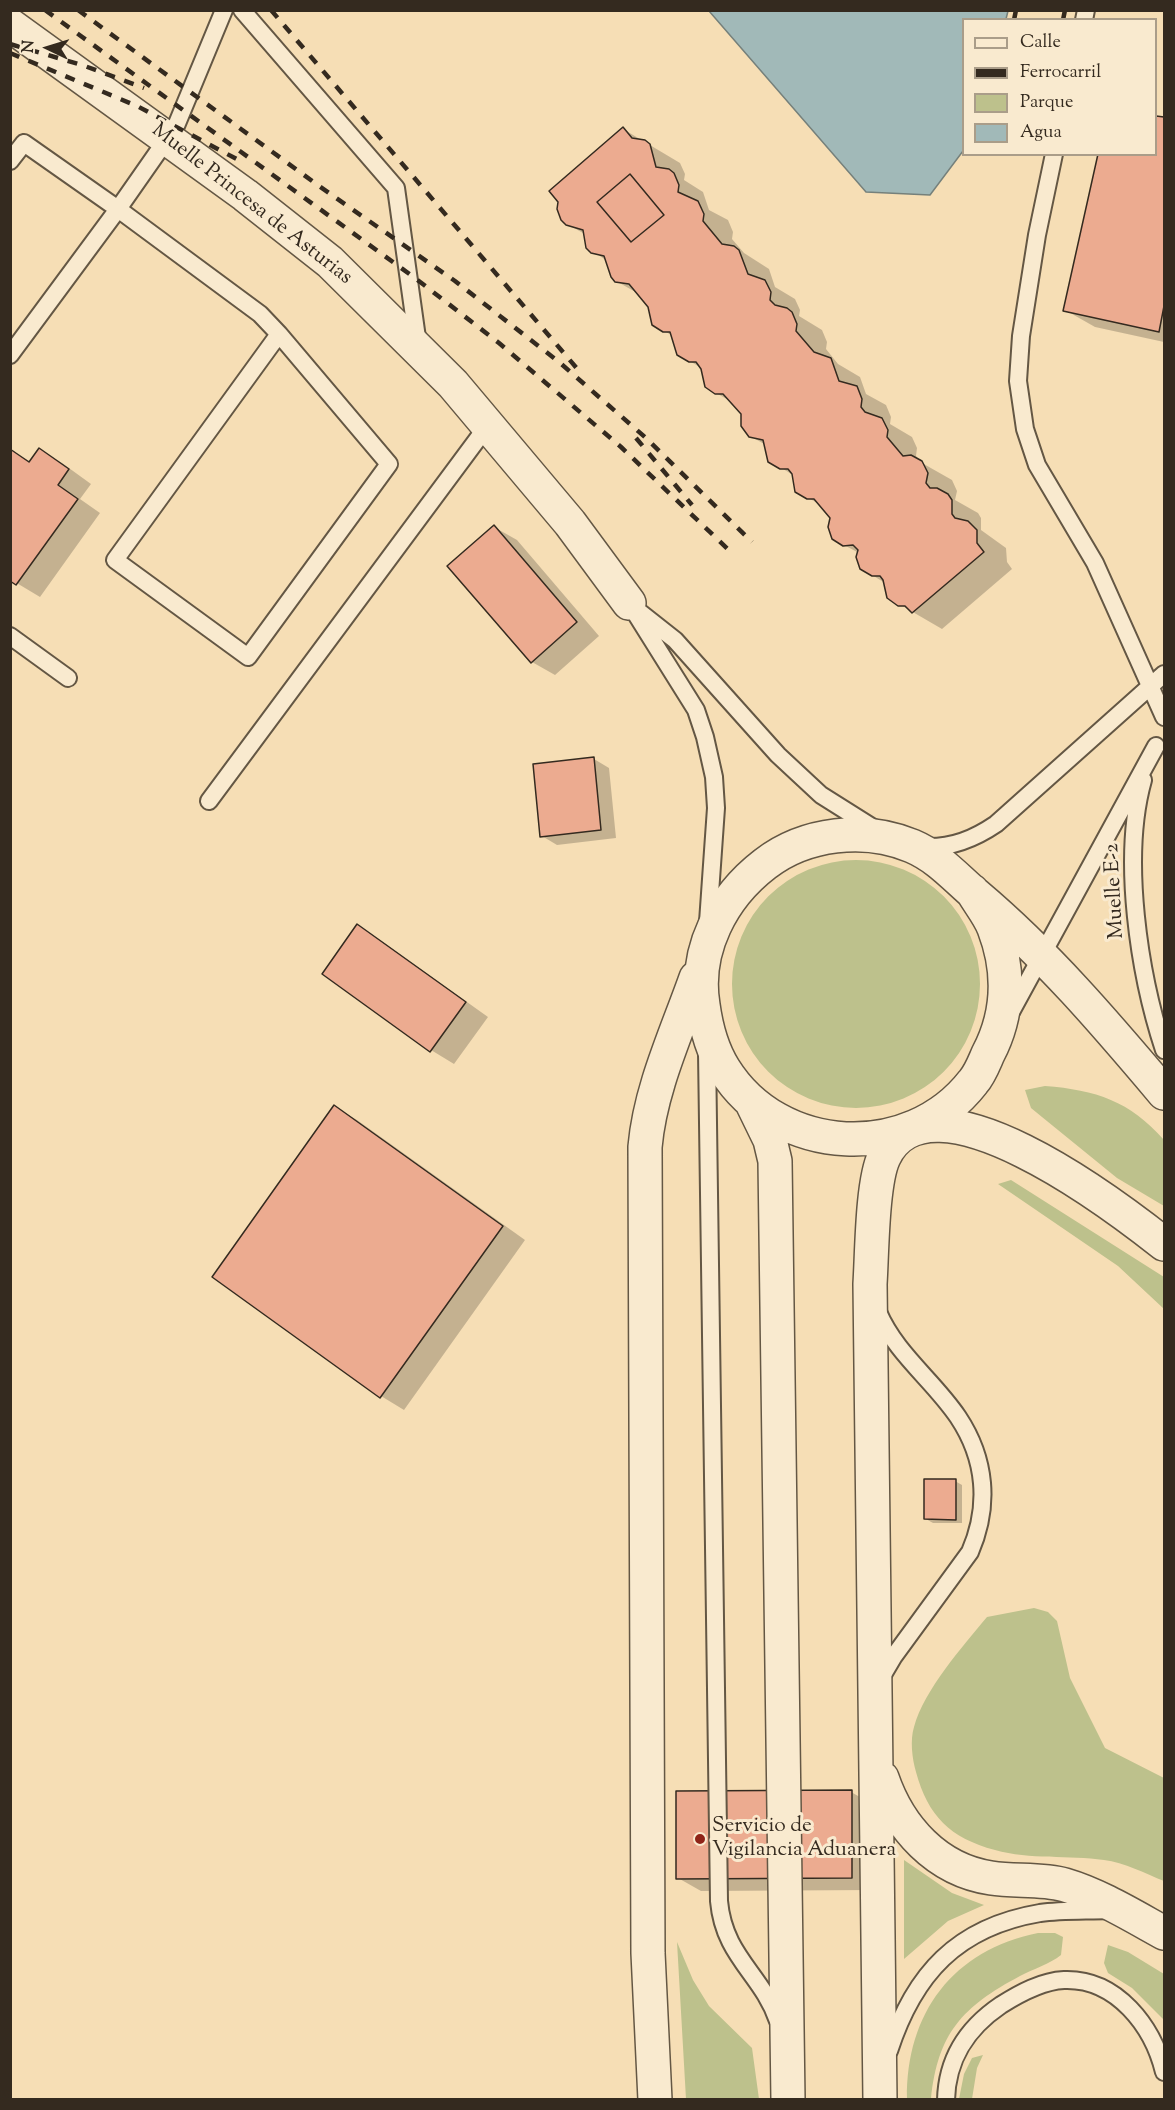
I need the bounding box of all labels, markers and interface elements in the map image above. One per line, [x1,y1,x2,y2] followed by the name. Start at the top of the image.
[18,18,78,78] north arrow
[962,18,1157,156] legend
[1020,30,1061,56] text: Calle
[18,40,41,54] text: N
[1020,60,1101,86] text: Ferrocarril
[1020,90,1073,116] text: Parque
[146,119,356,291] street label: Muelle Princesa de Asturias
[1020,120,1062,146] text: Agua
[1101,842,1131,940] street label: Muelle E-2
[712,1814,896,1864] place label: Servicio de Vigilancia Aduanera
[693,1832,707,1846] marker: Servicio de Vigilancia Aduanera

